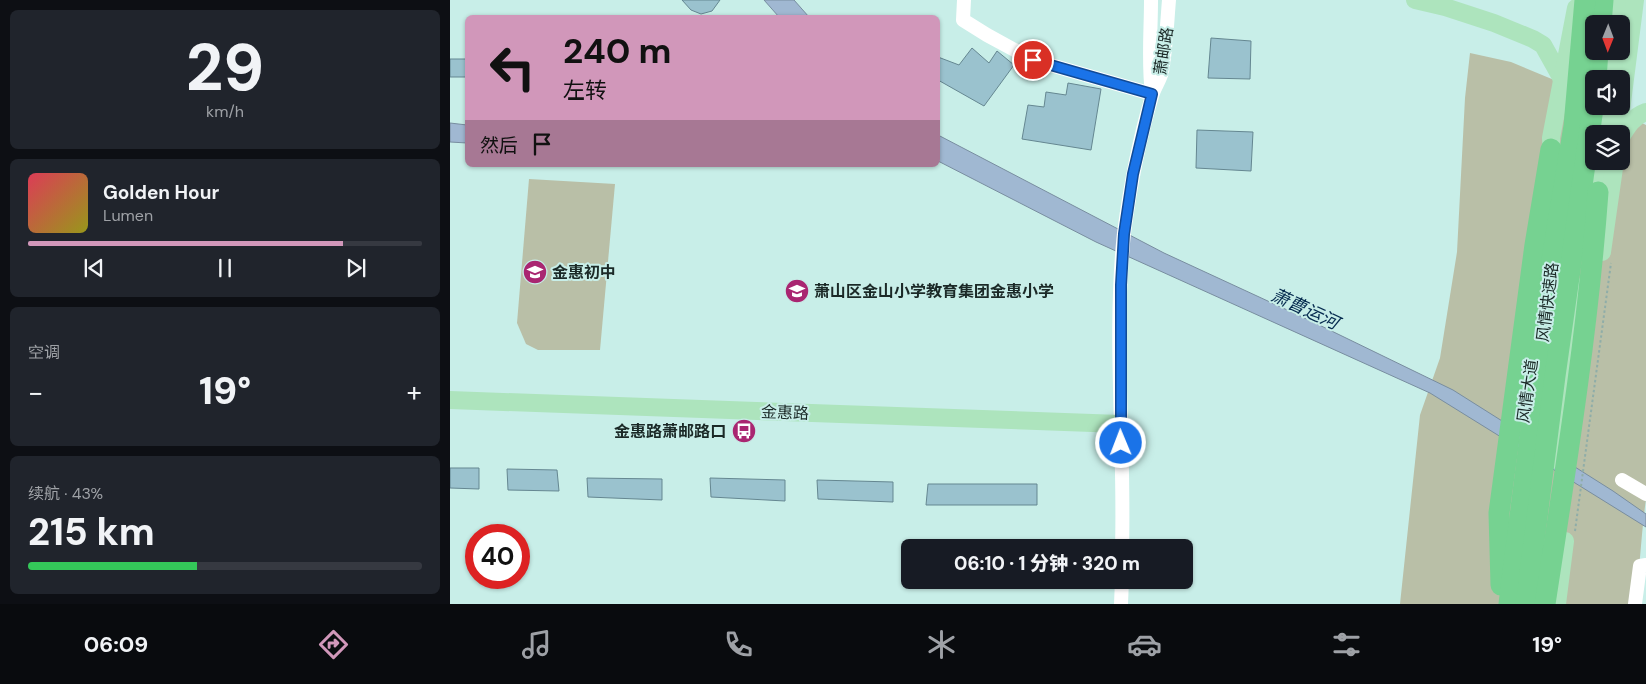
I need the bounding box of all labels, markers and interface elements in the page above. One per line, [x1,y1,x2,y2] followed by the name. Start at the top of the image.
[1585,15,1630,60] north arrow
[1585,15,1630,170] map controls
[186,26,264,110] text: 29
[1149,26,1178,76] street label: 萧邮路
[563,28,672,74] text: 240 m
[480,35,545,100] icon: left
[1012,39,1054,81] pin
[1019,46,1047,74] icon: arrive
[1585,70,1630,115] button: sound
[563,76,607,105] text: 左转
[206,101,244,122] text: km/h
[1585,125,1630,170] button: layers
[528,130,556,158] icon: arrive
[480,133,518,158] text: 然后
[103,180,219,205] text: Golden Hour
[103,205,153,226] text: Lumen
[80,254,108,282] icon: previous
[211,254,239,282] icon: pause
[342,254,370,282] icon: next
[522,259,548,285] school or university icon: 金惠初中
[1532,261,1563,343] street label: 风情快速路
[552,262,616,283] place label: 金惠初中
[784,278,810,304] school or university icon: 萧山区金山小学教育集团金惠小学
[814,281,1054,302] place label: 萧山区金山小学教育集团金惠小学
[1267,283,1345,336] water label: 萧曹运河
[28,342,60,363] text: 空调
[1513,358,1542,424] street label: 风情大道
[199,366,251,416] text: 19°
[28,374,43,411] text: −
[407,374,422,411] text: +
[761,401,809,424] street label: 金惠路
[1094,416,1146,468] position arrow
[731,418,757,444] bus stop icon: 金惠路萧邮路口
[614,421,726,442] place label: 金惠路萧邮路口
[28,483,103,504] text: 续航 · 43%
[28,507,155,557] text: 215 km
[465,524,530,589] speed limit sign: 40
[954,551,1140,576] text: 06:10 · 1 分钟 · 320 m
[316,627,351,662] icon: directions
[519,627,554,662] icon: music
[721,627,756,662] icon: phone
[924,627,959,662] icon: climate
[1127,627,1162,662] icon: car
[1329,627,1364,662] icon: filters
[84,630,148,659] text: 06:09
[1532,630,1562,659] text: 19°

